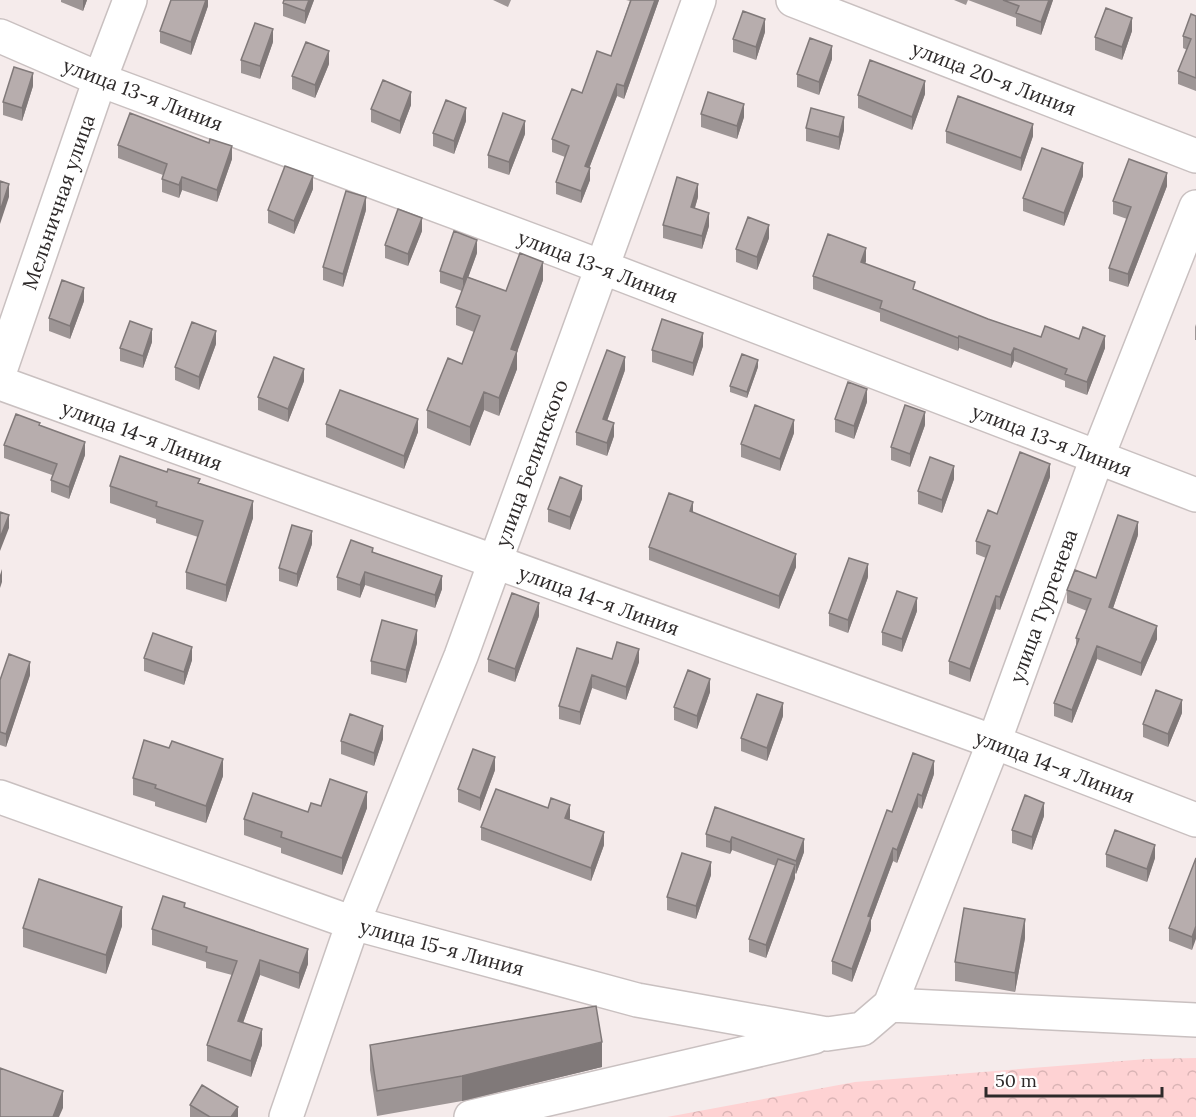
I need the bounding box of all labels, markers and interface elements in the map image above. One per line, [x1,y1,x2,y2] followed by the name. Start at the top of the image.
[908,35,1080,121] street label: улица 20-я Линия
[59,52,227,136] street label: улица 13-я Линия
[16,111,100,293] street label: Мельничная улица
[514,224,682,308] street label: улица 13-я Линия
[489,376,573,550] street label: улица Белинского
[58,394,226,476] street label: улица 14-я Линия
[968,398,1136,482] street label: улица 13-я Линия
[1004,526,1082,686] street label: улица Тургенева
[515,559,683,641] street label: улица 14-я Линия
[972,724,1138,808] street label: улица 14-я Линия
[357,913,527,981] street label: улица 15-я Линия
[986,1060,1162,1098] scale bar
[995,1069,1037,1092] text: 50 m

